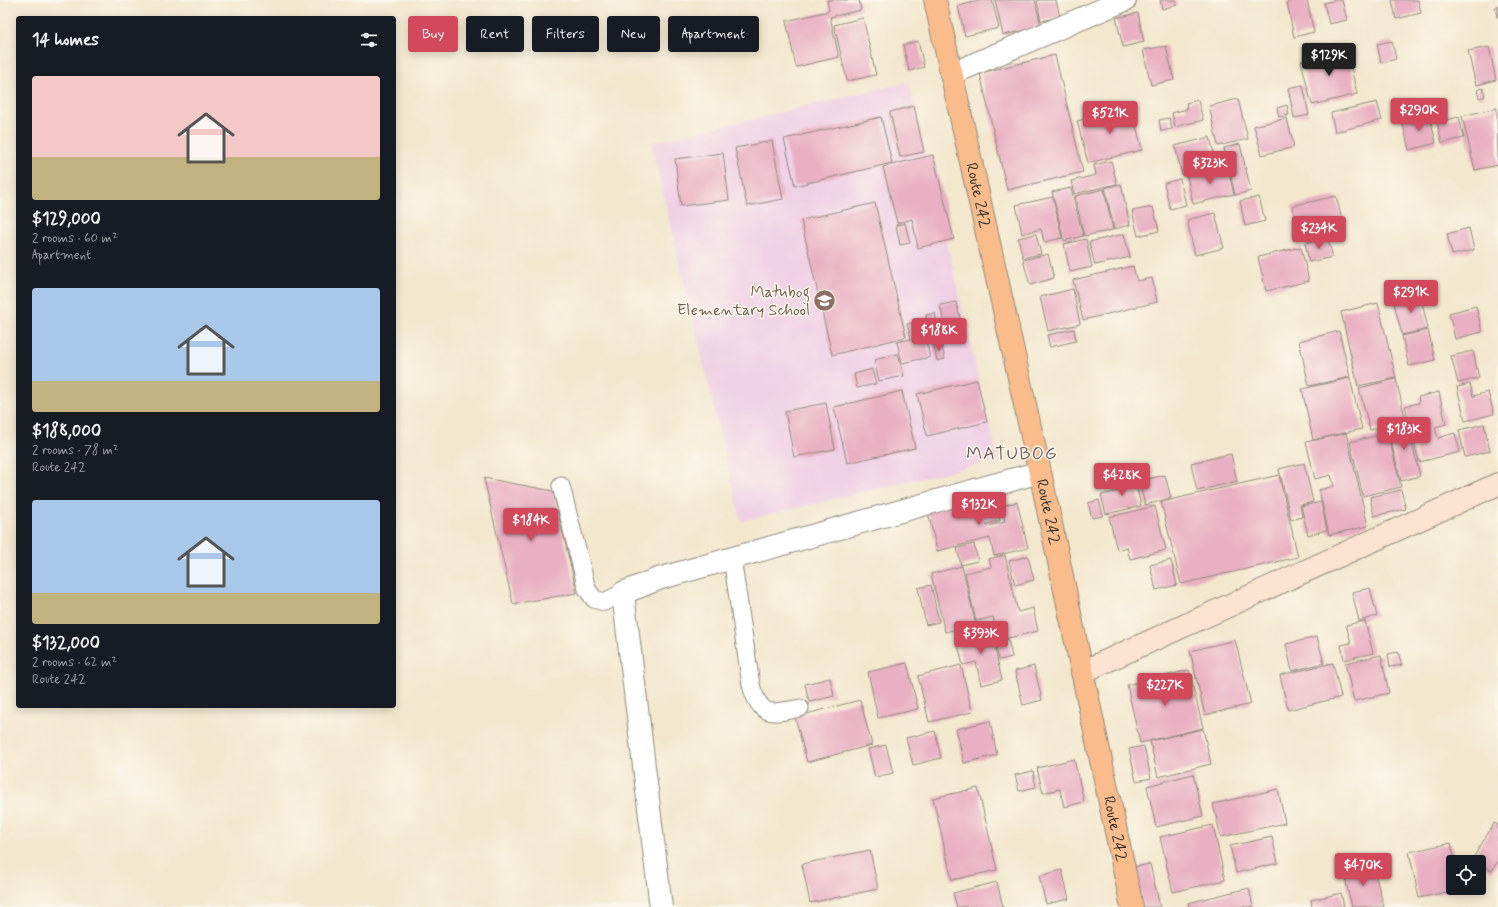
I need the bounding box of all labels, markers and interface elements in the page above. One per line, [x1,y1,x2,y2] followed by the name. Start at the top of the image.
[408,16,458,52] chip: Buy
[466,16,524,52] chip: Rent
[532,16,599,52] chip: Filters
[607,16,660,52] chip: New
[668,16,759,52] chip: Apartment
[32,29,99,51] text: 14 homes
[358,29,380,51] icon: filters
[1301,43,1357,77] pin: $129K
[1311,47,1347,64] text: $129K
[1391,98,1447,132] pin: $290K
[1082,101,1138,135] pin: $521K
[170,102,242,174] icon: home
[1400,102,1438,119] text: $290K
[1092,105,1128,122] text: $521K
[1182,151,1238,185] pin: $323K
[1193,155,1227,172] text: $323K
[961,161,996,230] street label: Route 242
[32,208,101,230] text: $129,000
[1291,216,1347,250] pin: $234K
[1301,220,1337,237] text: $234K
[32,230,118,247] text: 2 rooms · 60 m²
[32,247,91,264] text: Apartment
[1383,280,1439,314] pin: $291K
[677,282,810,321] place label: Matubog Elementary School
[1393,284,1429,301] text: $291K
[812,288,838,314] school or university icon: Matubog Elementary School
[170,314,242,386] icon: home
[911,318,967,352] pin: $188K
[921,322,957,339] text: $188K
[1376,417,1432,451] pin: $183K
[32,420,101,442] text: $188,000
[1386,421,1422,438] text: $183K
[32,442,119,459] text: 2 rooms · 78 m²
[966,442,1058,466] district label: MATUBOG
[32,459,86,476] text: Route 242
[1094,463,1150,497] pin: $428K
[1103,467,1141,484] text: $428K
[1031,477,1066,547] street label: Route 242
[951,492,1007,526] pin: $132K
[961,496,997,513] text: $132K
[503,508,559,542] pin: $184K
[512,512,550,529] text: $184K
[170,526,242,598] icon: home
[953,621,1009,655] pin: $393K
[963,625,999,642] text: $393K
[32,632,100,654] text: $132,000
[32,654,117,671] text: 2 rooms · 62 m²
[32,671,86,688] text: Route 242
[1137,673,1193,707] pin: $227K
[1146,677,1184,694] text: $227K
[1098,794,1133,864] street label: Route 242
[1335,853,1391,887] pin: $470K
[1446,855,1486,895] map controls
[1446,855,1486,895] button: locate
[1344,857,1382,874] text: $470K

